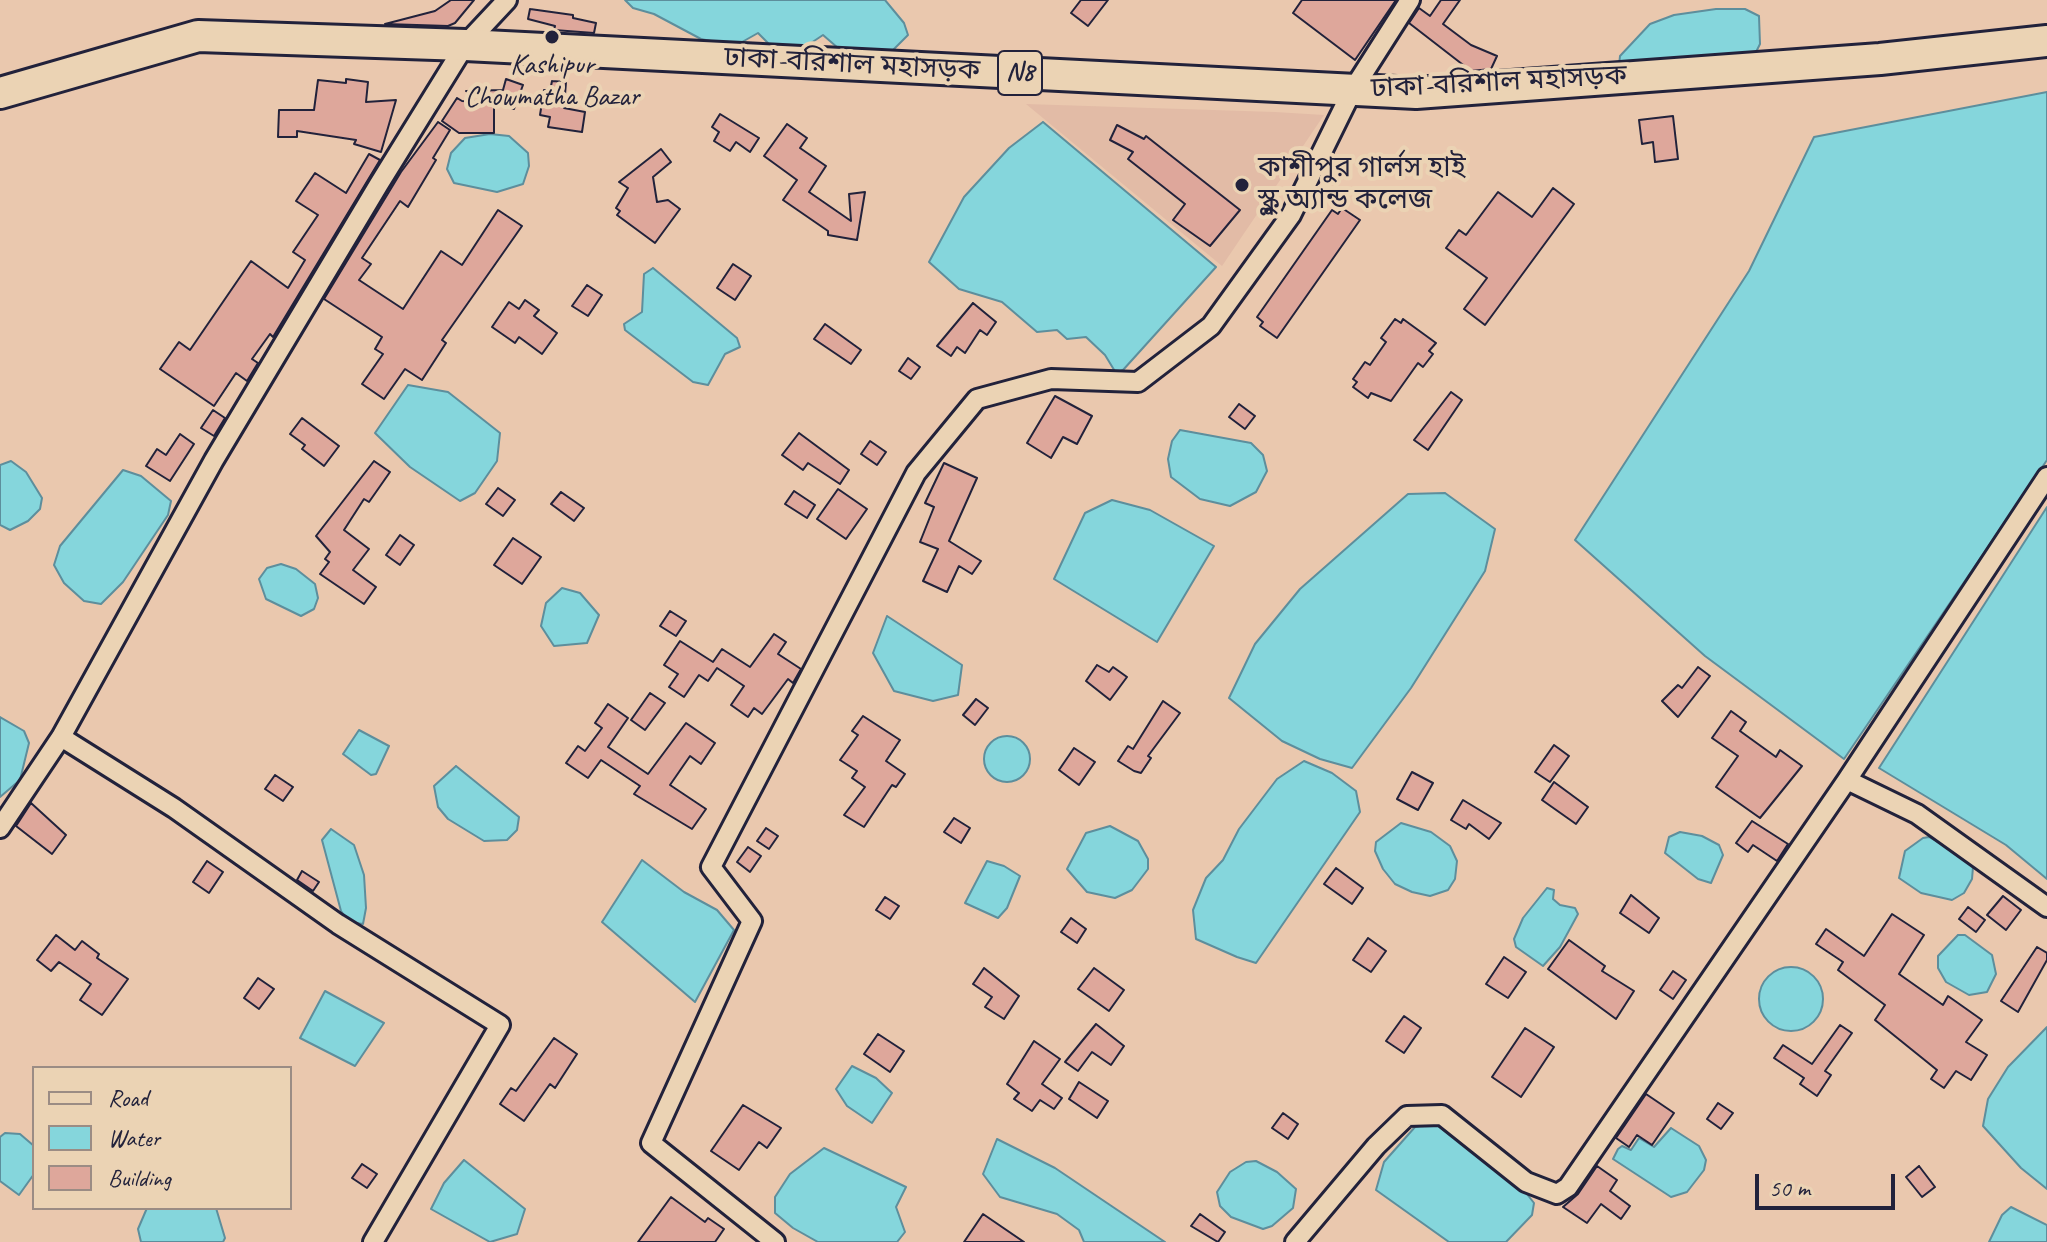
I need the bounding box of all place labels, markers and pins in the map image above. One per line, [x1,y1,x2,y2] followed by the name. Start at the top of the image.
[543,28,561,46] marker: Kashipur Chowmatha Bazar
[465,49,639,115] place label: Kashipur Chowmatha Bazar
[1258,152,1466,218] place label: কাশীপুর গার্লস হাই স্কুল অ্যান্ড কলেজ
[1233,176,1251,194] marker: কাশীপুর গার্লস হাই স্কুল অ্যান্ড কলেজ

